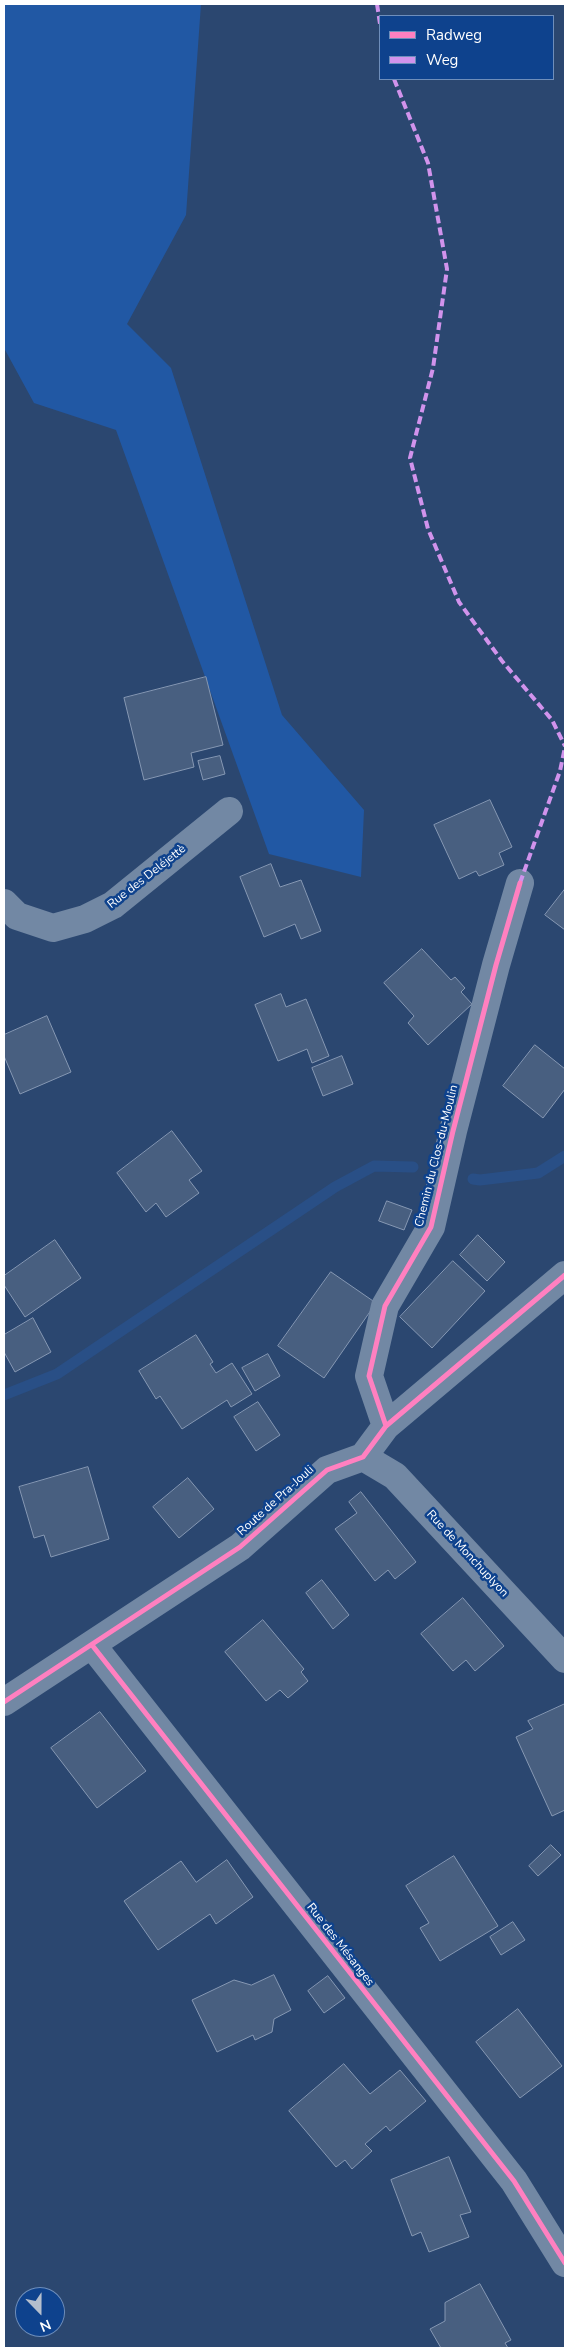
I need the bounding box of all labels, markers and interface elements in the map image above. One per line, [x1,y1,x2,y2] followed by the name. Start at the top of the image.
[379,15,554,80] legend
[426,25,482,45] text: Radweg
[426,50,458,70] text: Weg
[105,842,189,912] street label: Rue des Deléjettè
[412,1083,462,1229] street label: Chemin du Clos-du-Moulin
[235,1463,317,1539] street label: Route de Pra-Jouli
[423,1508,511,1600] street label: Rue de Monchuplyon
[303,1901,377,1989] street label: Rue des Mésanges
[15,2287,65,2337] north arrow
[37,2315,54,2336] text: N

